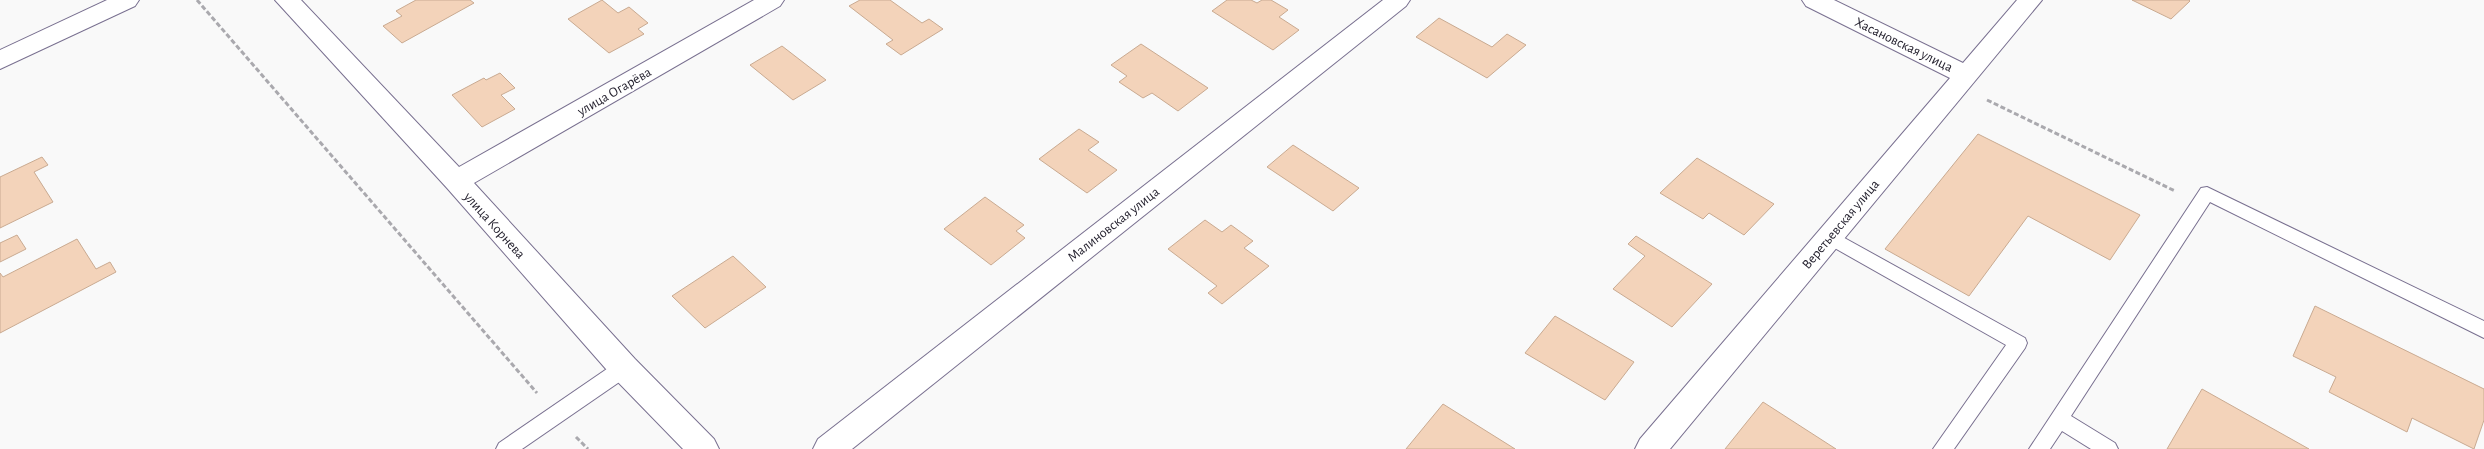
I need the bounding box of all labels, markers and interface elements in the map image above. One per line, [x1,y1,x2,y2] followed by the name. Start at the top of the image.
[1852,15,1955,75] street label: Хасановская улица
[574,65,654,119] street label: улица Огарёва
[1799,177,1882,272] street label: Веретьевская улица
[1065,184,1163,265] street label: Малиновская улица
[460,189,528,262] street label: улица Корнева

